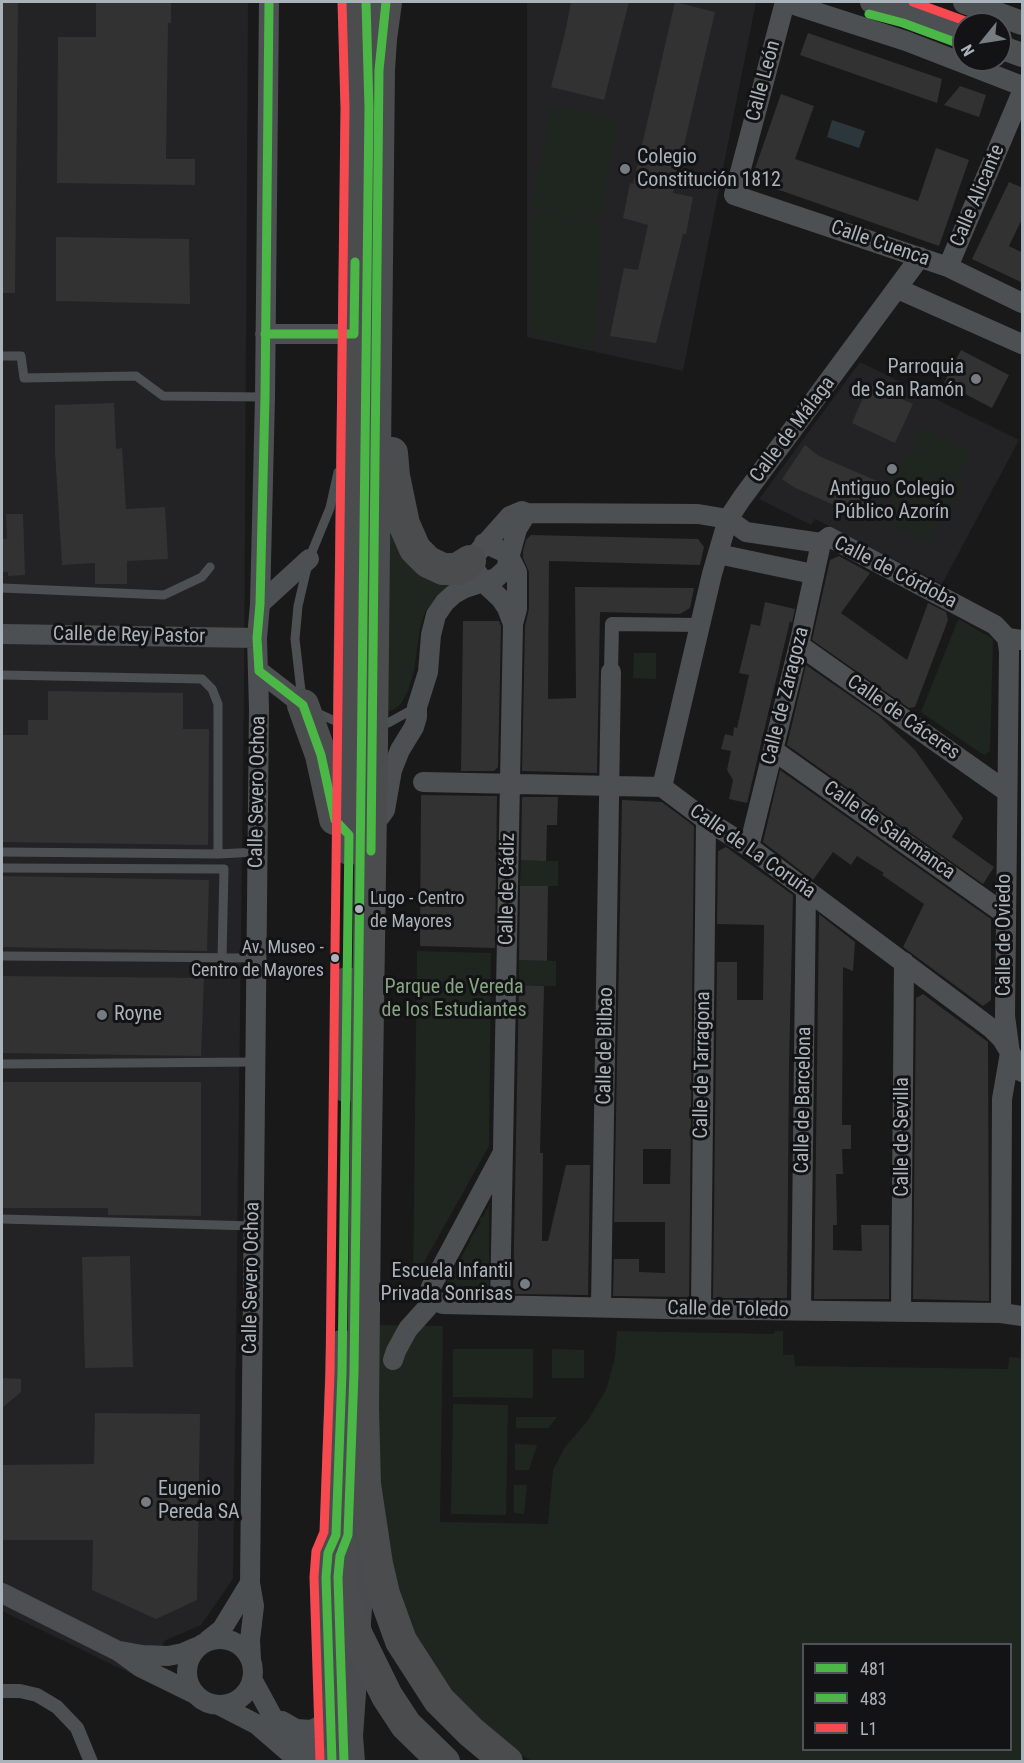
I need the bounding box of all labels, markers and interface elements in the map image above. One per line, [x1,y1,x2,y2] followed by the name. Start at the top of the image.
[952,12,1012,72] north arrow
[742,38,786,124] street label: Calle León
[957,41,978,59] text: N
[946,141,1010,251] street label: Calle Alicante
[637,146,781,193] place label: Colegio Constitución 1812
[618,162,632,176] marker: Colegio Constitución 1812
[827,216,933,272] street label: Calle Cuenca
[851,356,964,403] place label: Parroquia de San Ramón
[745,372,841,488] street label: Calle de Málaga
[969,372,983,386] marker: Parroquia de San Ramón
[885,462,899,476] marker: Antiguo Colegio Público Azorín
[829,478,955,525] place label: Antiguo Colegio Público Azorín
[830,532,960,614] street label: Calle de Córdoba
[53,623,205,649] street label: Calle de Rey Pastor
[757,625,815,767] street label: Calle de Zaragoza
[842,670,964,766] street label: Calle de Cáceres
[245,716,271,868] street label: Calle Severo Ochoa
[819,777,959,885] street label: Calle de Salamanca
[684,800,820,904] street label: Calle de La Coruña
[495,833,521,945] street label: Calle de Cádiz
[993,874,1017,996] street label: Calle de Oviedo
[370,888,465,930] place label: Lugo - Centro de Mayores
[353,903,365,915] marker: Lugo - Centro de Mayores
[191,937,324,980] place label: Av. Museo - Centro de Mayores
[329,952,341,964] marker: Av. Museo - Centro de Mayores
[381,976,527,1023] park label: Parque de Vereda de los Estudiantes
[593,987,619,1105] street label: Calle de Bilbao
[690,991,716,1139] street label: Calle de Tarragona
[114,1003,162,1027] place label: Royne
[95,1008,109,1022] marker: Royne
[791,1026,817,1174] street label: Calle de Barcelona
[891,1077,915,1197] street label: Calle de Sevilla
[239,1202,265,1354] street label: Calle Severo Ochoa
[381,1260,513,1307] place label: Escuela Infantil Privada Sonrisas
[518,1277,532,1291] marker: Escuela Infantil Privada Sonrisas
[667,1297,789,1323] street label: Calle de Toledo
[158,1478,240,1525] place label: Eugenio Pereda SA
[139,1495,153,1509] marker: Eugenio Pereda SA
[802,1643,1012,1751] legend
[860,1658,887,1679] text: 481
[860,1688,887,1709] text: 483
[860,1718,877,1739] text: L1

